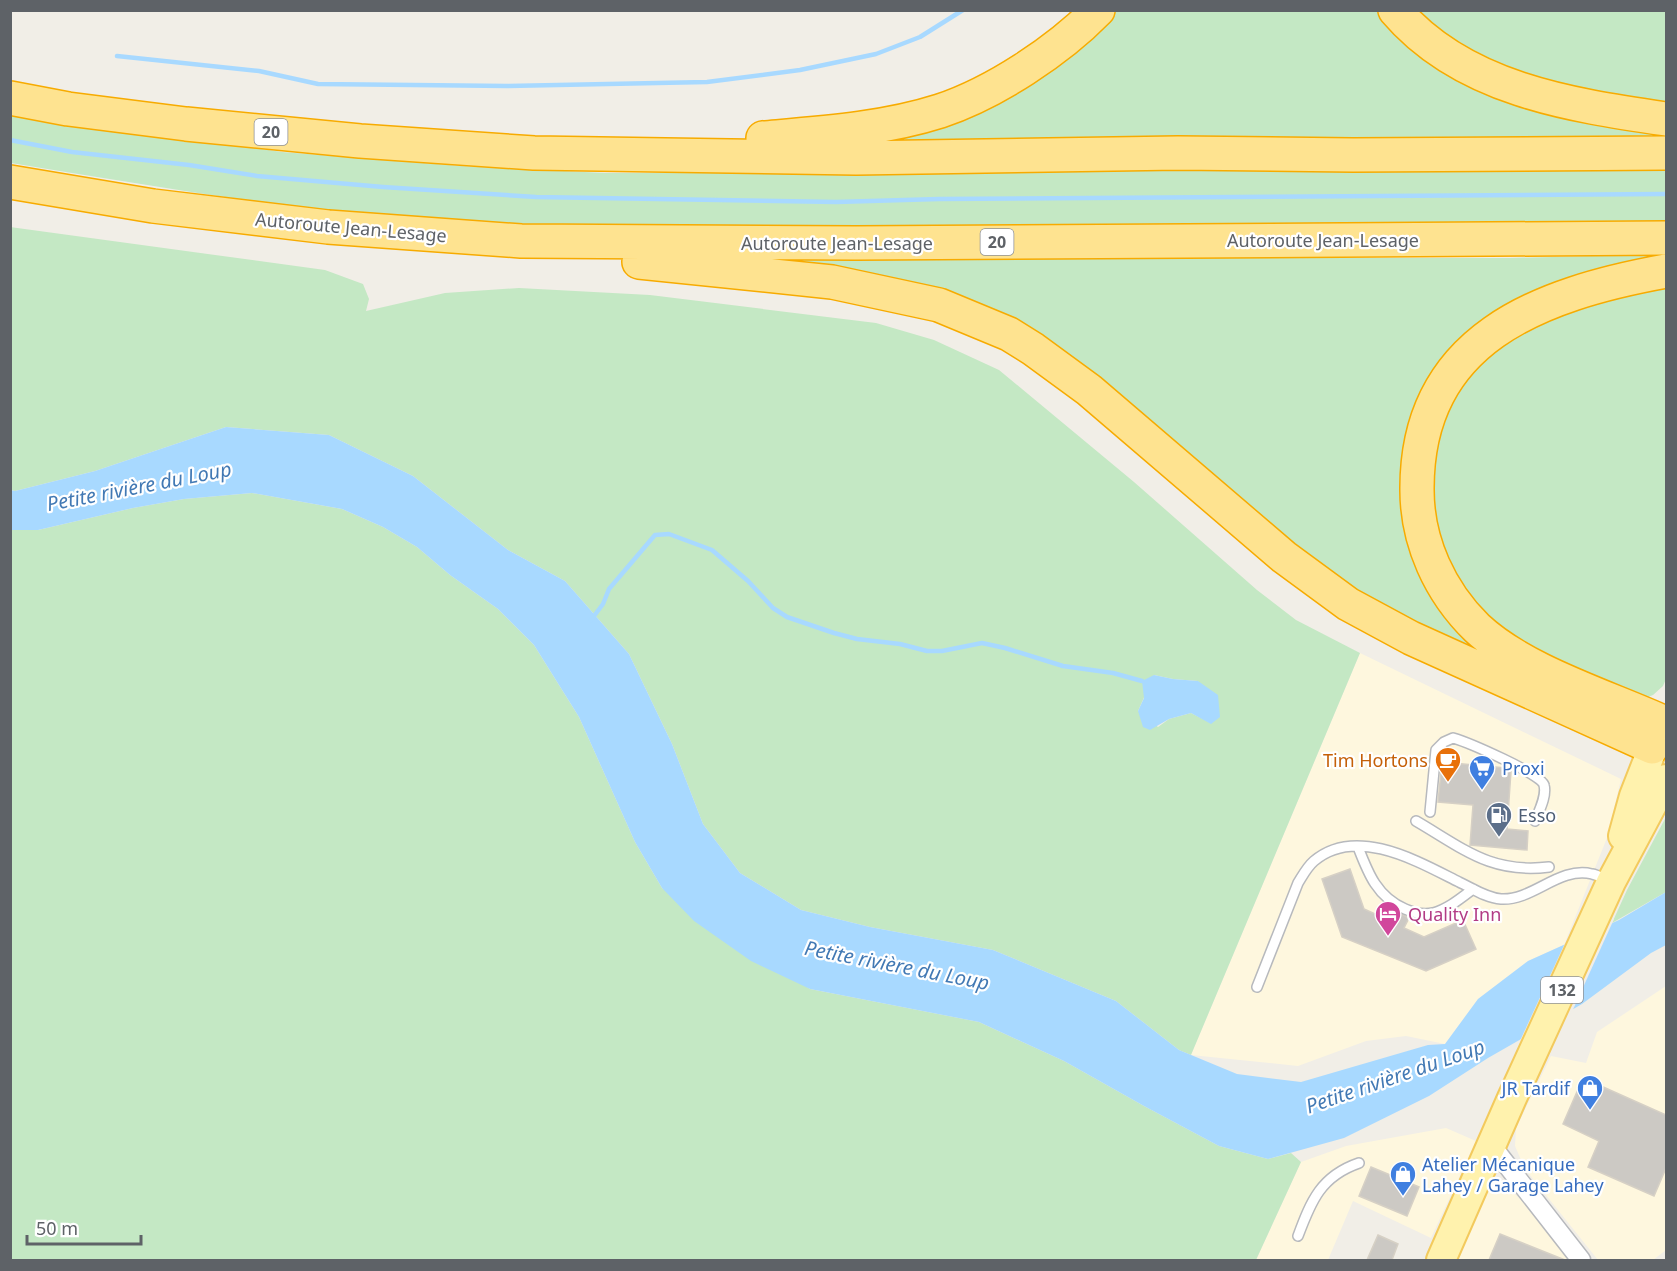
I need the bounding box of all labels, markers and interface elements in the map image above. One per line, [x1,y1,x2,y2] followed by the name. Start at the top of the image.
[254,119,288,145] road number: 20
[254,207,448,247] street label: Autoroute Jean-Lesage
[1227,228,1419,252] street label: Autoroute Jean-Lesage
[980,229,1014,255] road number: 20
[741,231,933,255] street label: Autoroute Jean-Lesage
[44,455,234,517] water label: Petite rivière du Loup
[1433,745,1463,783] cafe icon: Tim Hortons
[1323,748,1428,772] place label: Tim Hortons
[1467,753,1497,791] supermarket icon: Proxi
[1502,756,1545,780] place label: Proxi
[1484,800,1514,838] fuel station icon: Esso
[1518,803,1556,827] place label: Esso
[1373,899,1403,937] hotel icon: Quality Inn
[1408,902,1501,926] place label: Quality Inn
[802,934,992,996] water label: Petite rivière du Loup
[1541,977,1583,1003] road number: 132
[1302,1033,1488,1119] water label: Petite rivière du Loup
[1575,1073,1605,1111] shop icon: JR Tardif
[1500,1076,1571,1100] place label: JR Tardif
[1422,1152,1604,1197] place label: Atelier Mécanique Lahey / Garage Lahey
[1388,1159,1418,1197] shop icon: Atelier Mécanique Lahey / Garage Lahey
[27,1208,141,1246] scale bar
[36,1216,78,1240] text: 50 m

